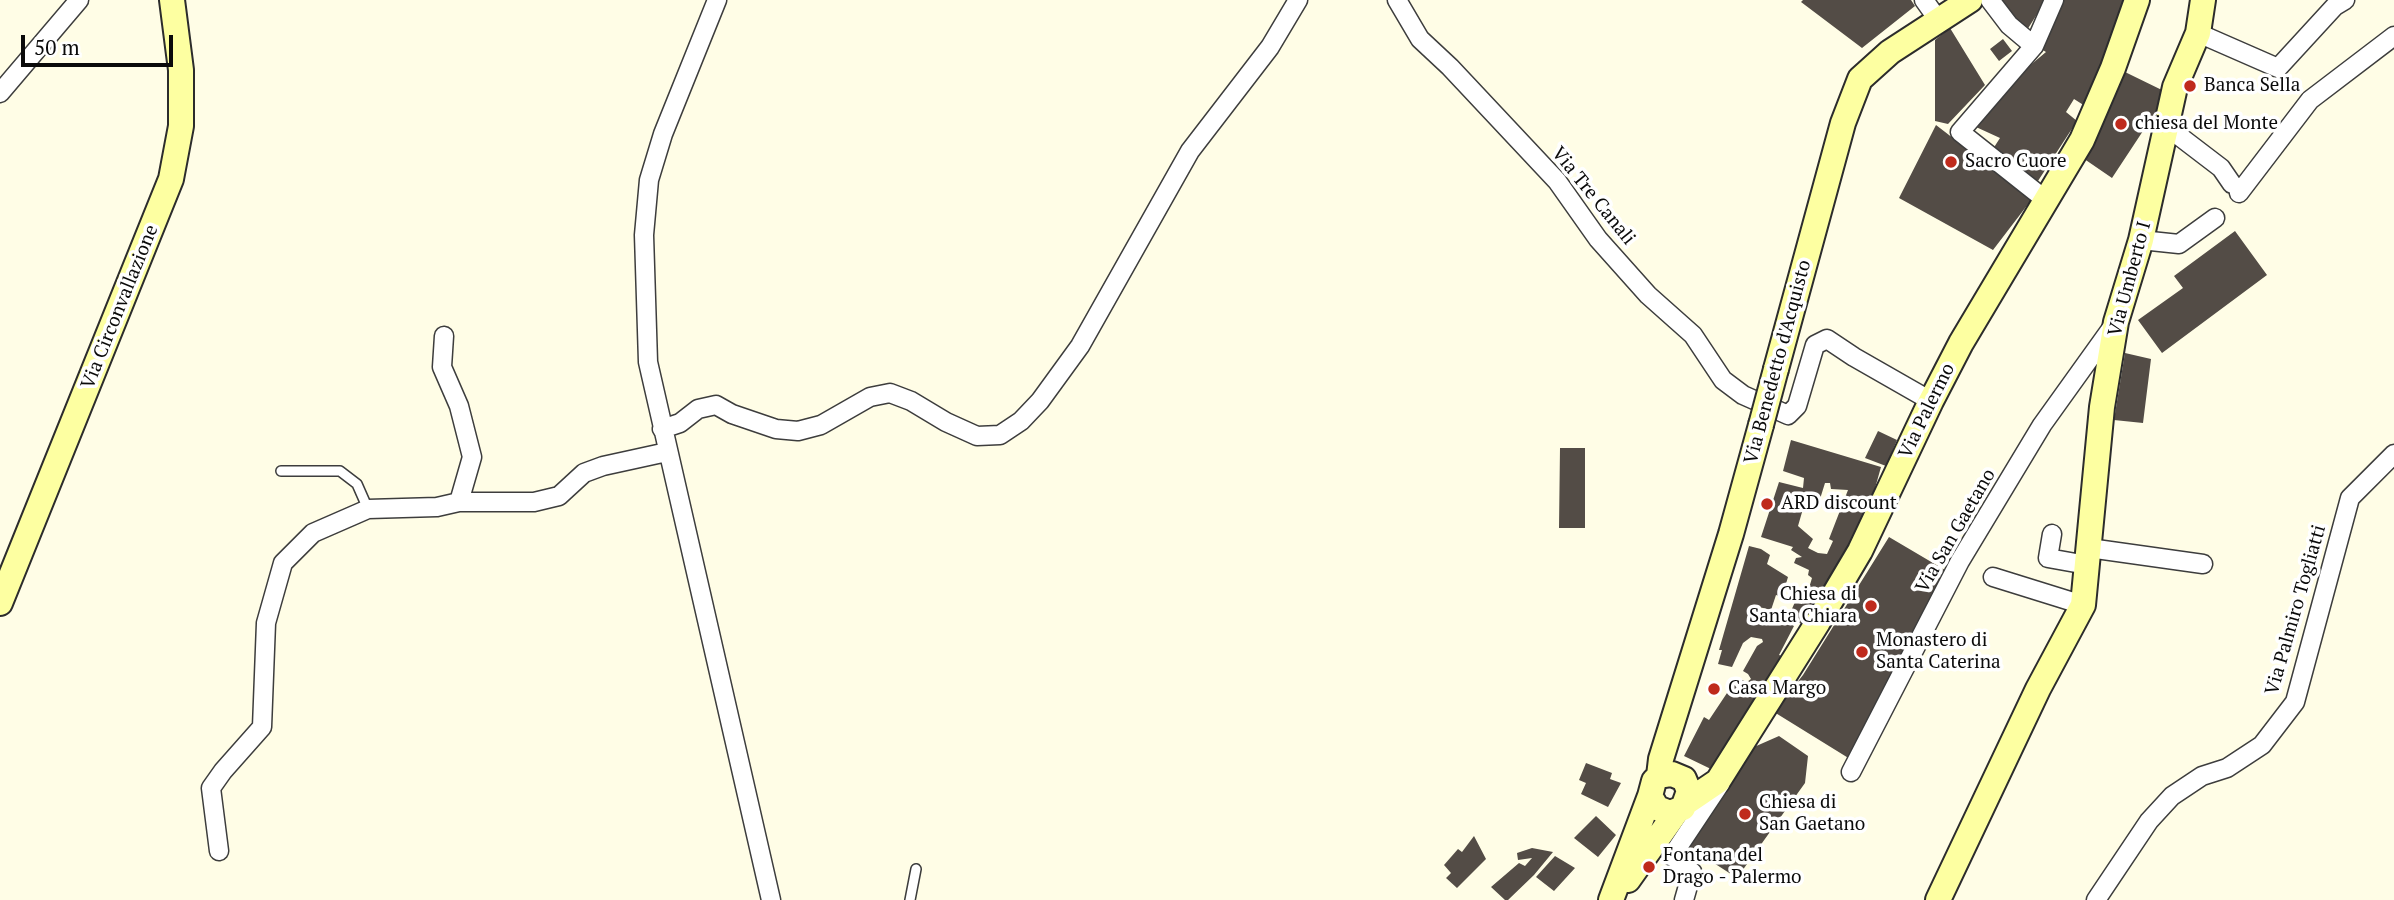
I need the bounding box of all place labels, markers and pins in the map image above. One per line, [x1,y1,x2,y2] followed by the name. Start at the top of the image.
[2204,75,2300,97] place label: Banca Sella
[2182,78,2198,94] marker: Banca Sella
[2135,113,2278,135] place label: chiesa del Monte
[2113,116,2129,132] marker: chiesa del Monte
[1965,151,2067,173] place label: Sacro Cuore
[1943,154,1959,170] marker: Sacro Cuore
[1781,493,1897,515] place label: ARD discount
[1759,496,1775,512] marker: ARD discount
[1749,584,1857,628] place label: Chiesa di Santa Chiara
[1863,598,1879,614] marker: Chiesa di Santa Chiara
[1876,630,2001,674] place label: Monastero di Santa Caterina
[1854,644,1870,660] marker: Monastero di Santa Caterina
[1728,678,1826,700] place label: Casa Margo
[1706,681,1722,697] marker: Casa Margo
[1759,792,1865,836] place label: Chiesa di San Gaetano
[1737,806,1753,822] marker: Chiesa di San Gaetano
[1663,845,1802,889] place label: Fontana del Drago - Palermo
[1641,859,1657,875] marker: Fontana del Drago - Palermo

